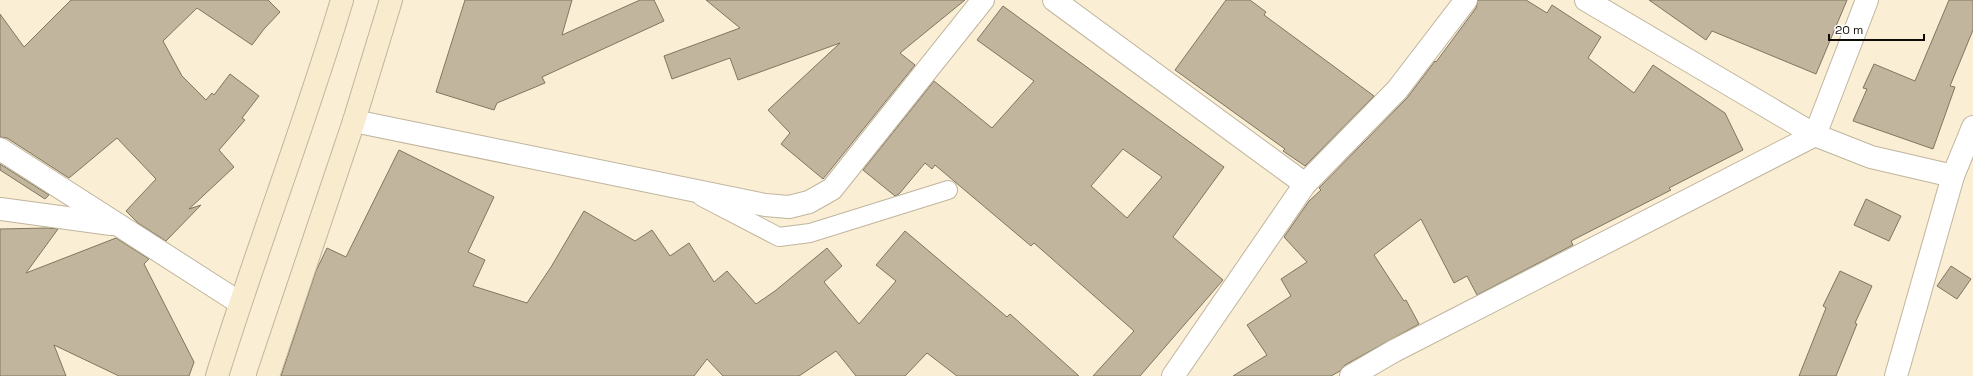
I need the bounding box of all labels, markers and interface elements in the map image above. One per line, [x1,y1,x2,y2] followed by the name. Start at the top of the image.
[1829,16,1924,42] scale bar
[1835,22,1863,38] text: 20 m

